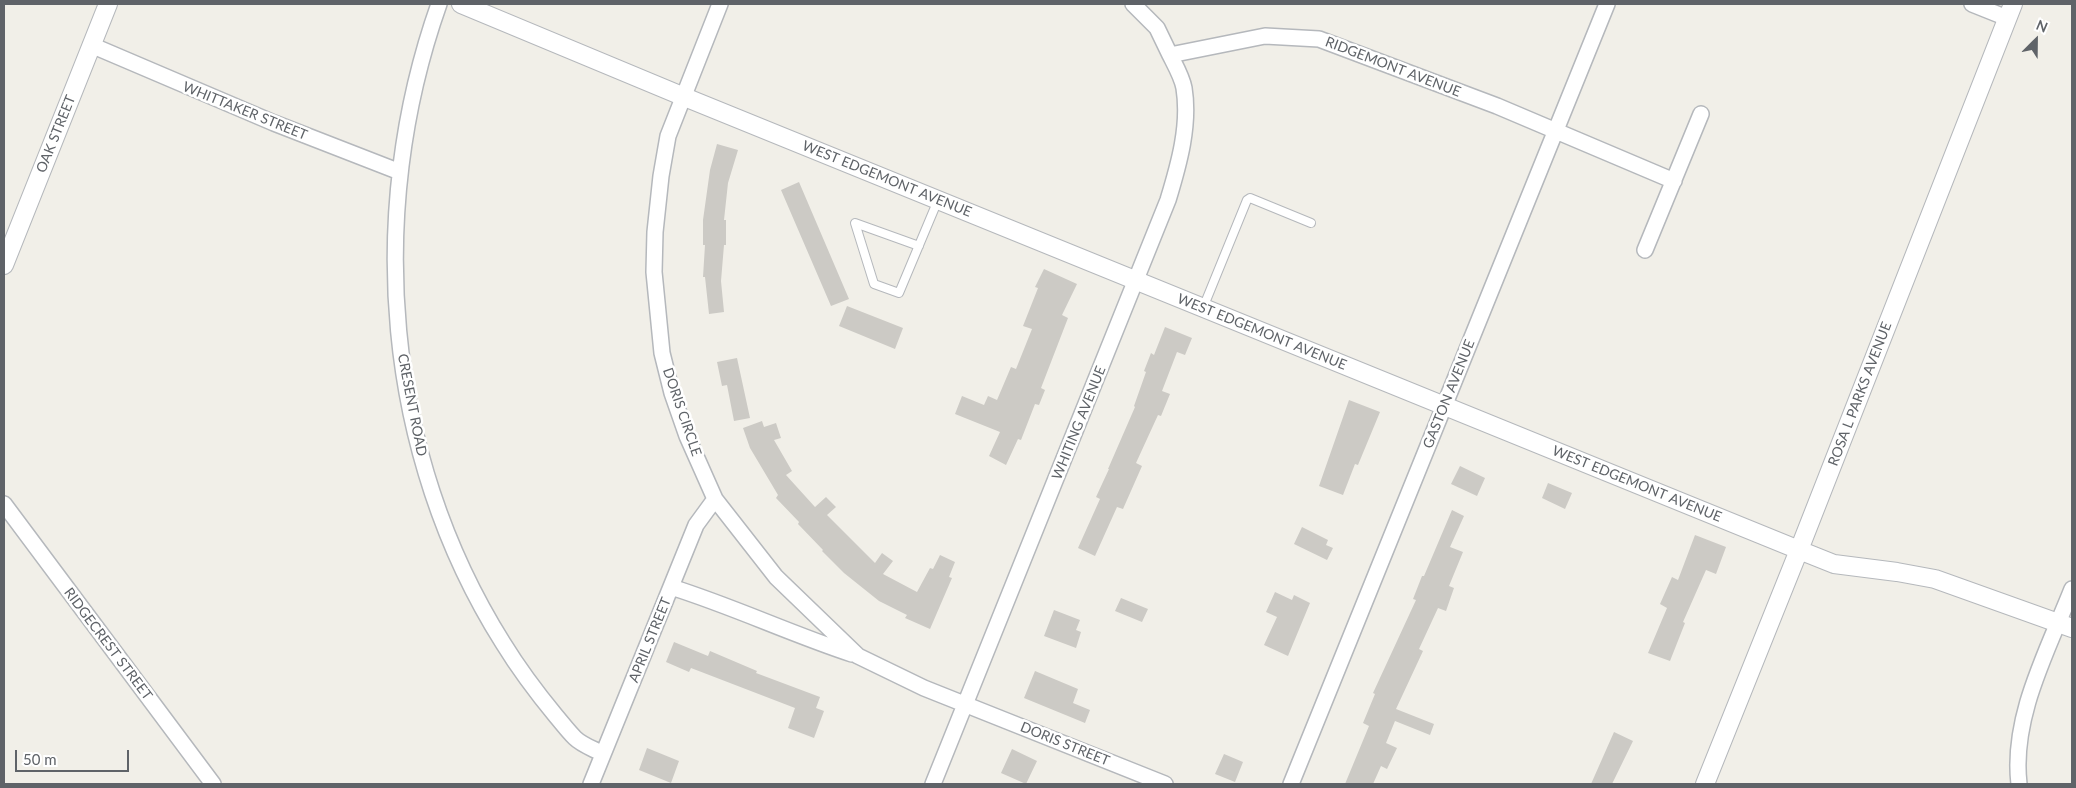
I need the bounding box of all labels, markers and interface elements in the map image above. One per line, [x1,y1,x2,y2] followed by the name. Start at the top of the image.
[2011,15,2061,65] north arrow
[2034,16,2050,36] text: N
[1323,33,1463,101] street label: RIDGEMONT AVENUE
[180,78,310,144] street label: WHITTAKER STREET
[33,93,79,175] street label: OAK STREET
[800,137,974,221] street label: WEST EDGEMONT AVENUE
[1175,290,1349,374] street label: WEST EDGEMONT AVENUE
[1825,320,1895,468] street label: ROSA L PARKS AVENUE
[1420,337,1478,451] street label: GASTON AVENUE
[394,352,430,458] street label: CRESENT ROAD
[1049,364,1109,482] street label: WHITING AVENUE
[659,366,705,458] street label: DORIS CIRCLE
[1550,442,1724,526] street label: WEST EDGEMONT AVENUE
[60,585,156,703] street label: RIDGECREST STREET
[625,595,675,685] street label: APRIL STREET
[1018,718,1112,770] street label: DORIS STREET
[18,740,131,772] scale bar
[23,750,57,768] text: 50 m

